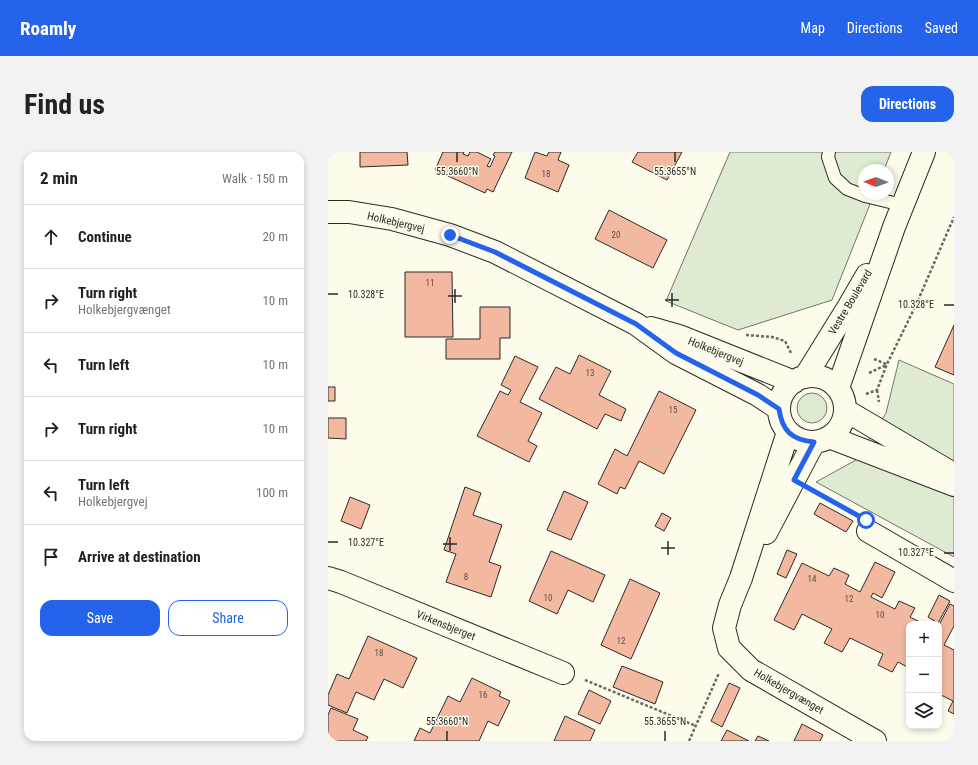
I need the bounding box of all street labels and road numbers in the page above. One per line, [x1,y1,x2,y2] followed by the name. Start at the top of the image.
[366,210,426,235] street label: Holkebjergvej
[826,267,875,337] street label: Vestre Boulevard
[686,334,746,369] street label: Holkebjergvej
[414,608,477,643] street label: Virkensbjerget
[752,666,826,717] street label: Holkebjergvænget

